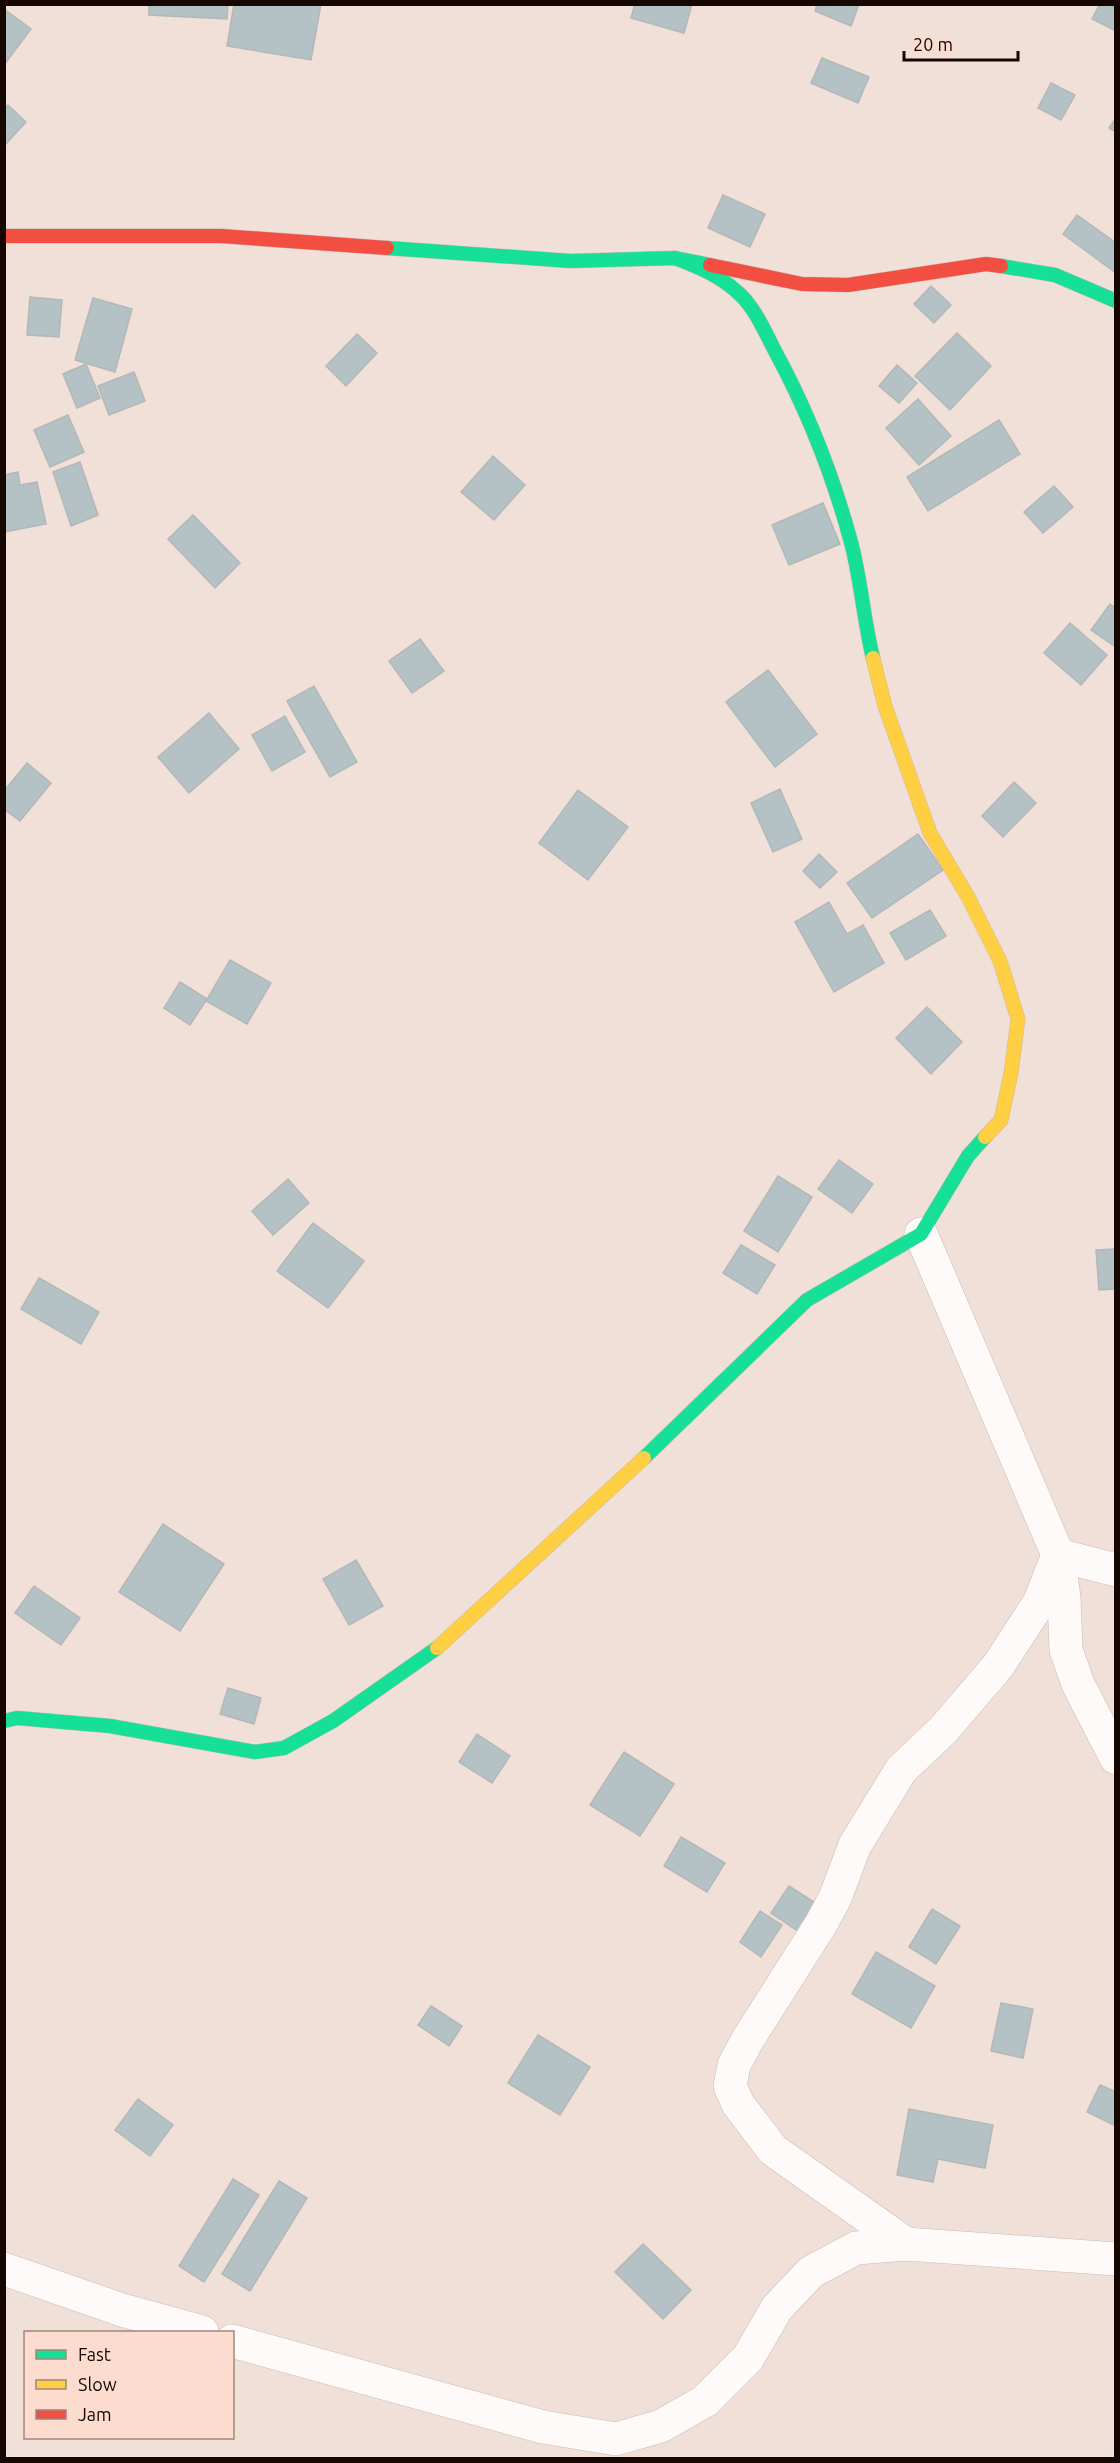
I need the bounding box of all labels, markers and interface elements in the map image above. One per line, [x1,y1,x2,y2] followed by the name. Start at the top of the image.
[904,24,1018,62] scale bar
[913,34,953,54] text: 20 m
[24,2331,234,2439] legend
[78,2344,111,2364] text: Fast
[78,2374,117,2394] text: Slow
[78,2404,112,2424] text: Jam

